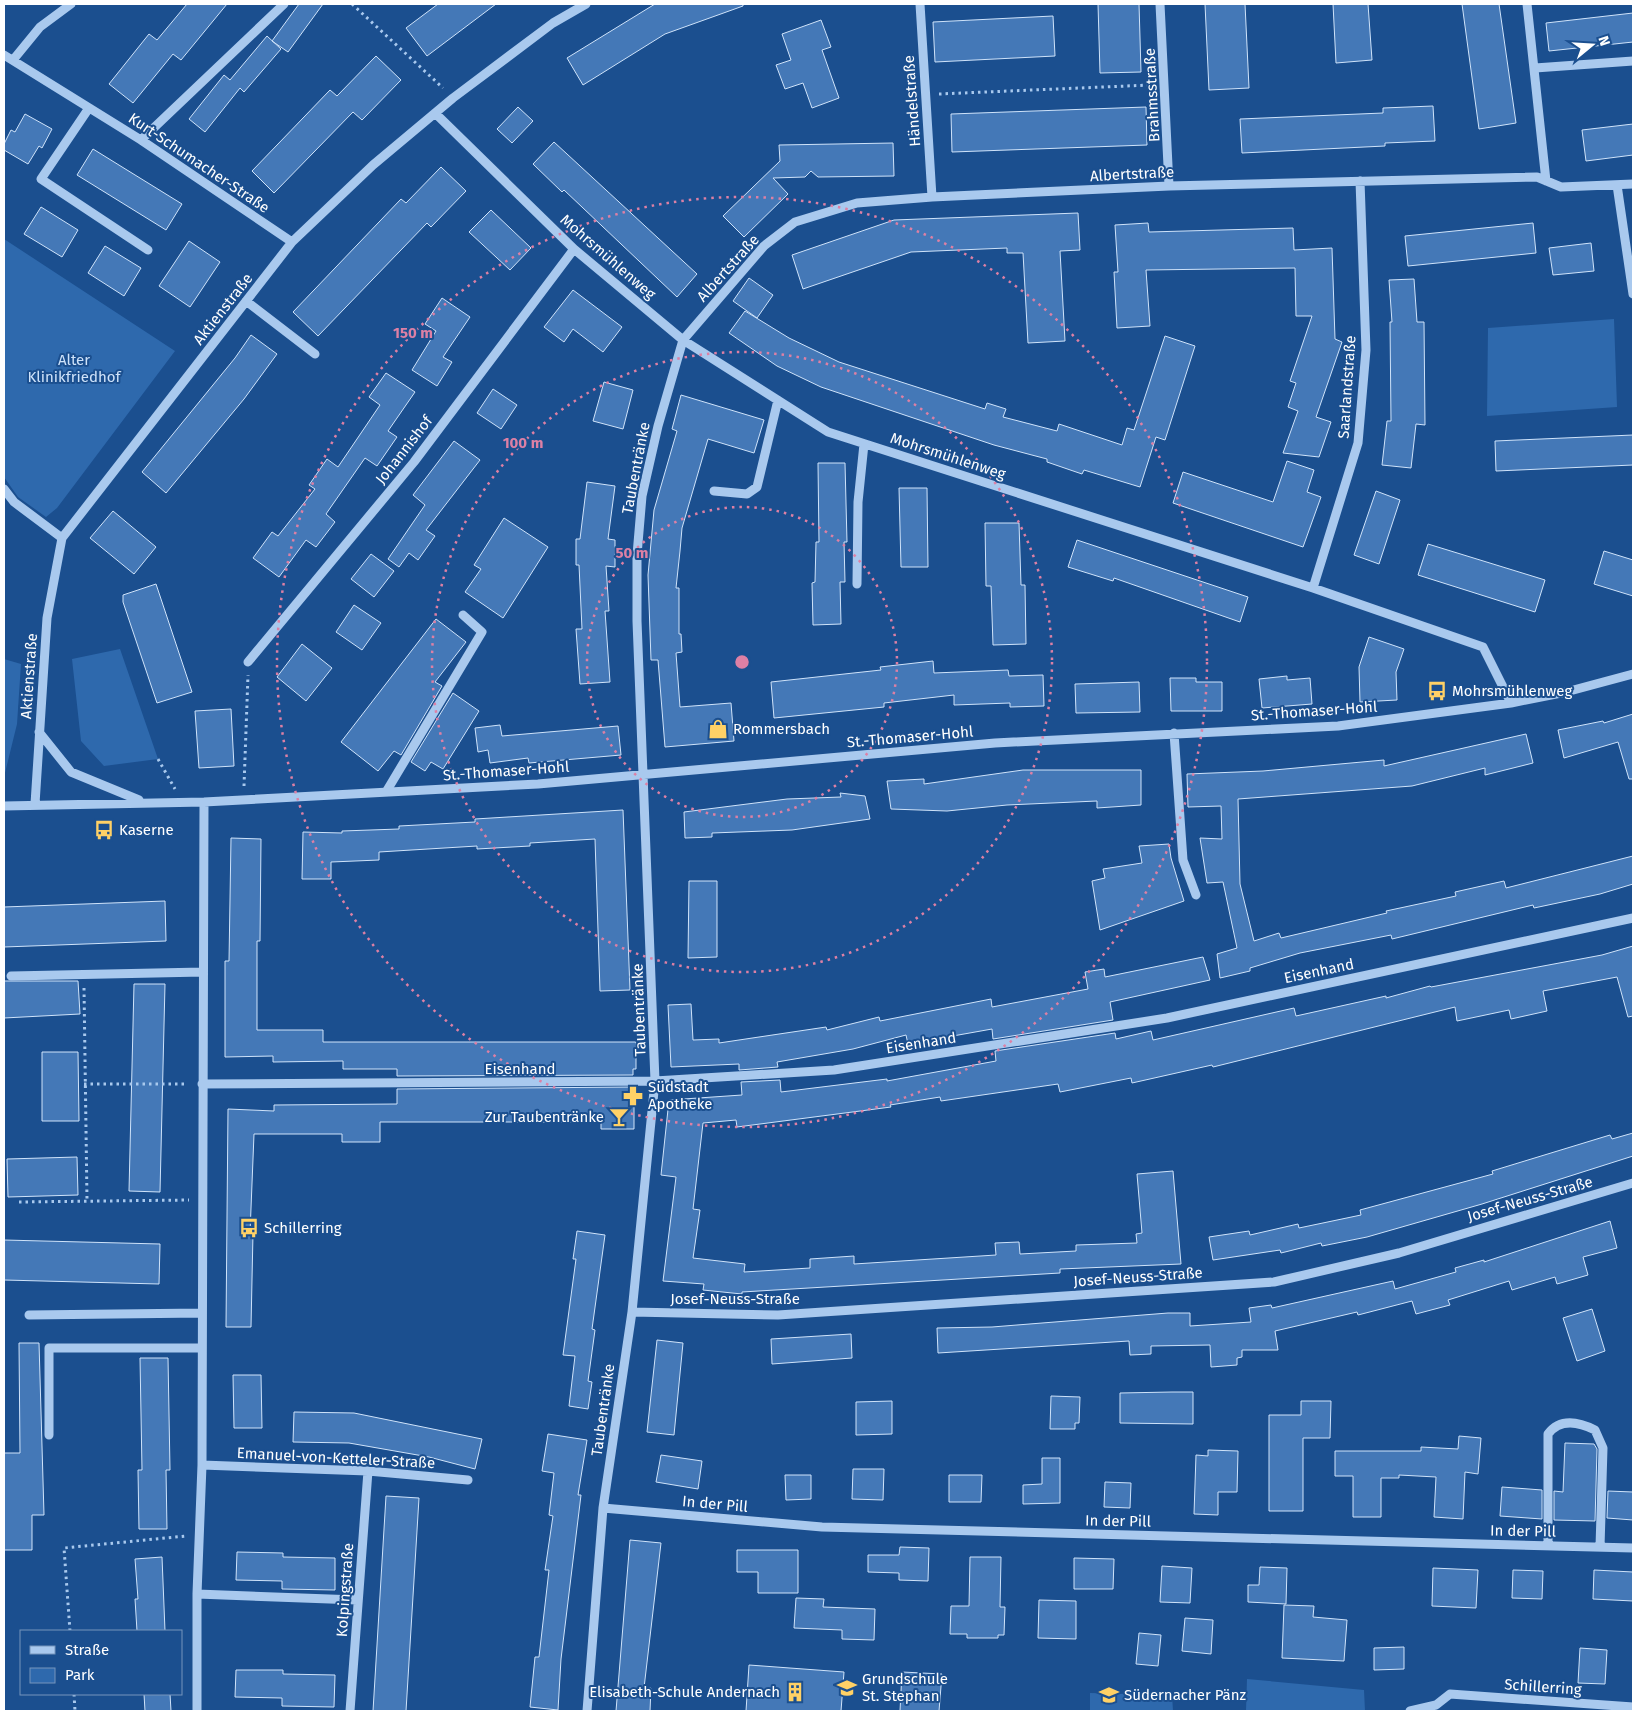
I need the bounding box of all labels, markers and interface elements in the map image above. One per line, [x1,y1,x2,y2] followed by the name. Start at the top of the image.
[1567,20,1617,70] north arrow
[1594,34,1613,48] text: N
[1141,48,1163,142] street label: Brahmsstraße
[900,55,924,147] street label: Händelstraße
[125,109,273,217] street label: Kurt-Schumacher-Straße
[1089,163,1175,185] street label: Albertstraße
[557,211,659,303] street label: Mohrsmühlenweg
[693,231,763,305] street label: Albertstraße
[189,270,257,348] street label: Aktienstraße
[393,324,433,342] text: 150 m
[1334,335,1360,439] street label: Saarlandstraße
[28,351,121,386] park label: Alter Klinikfriedhof
[372,412,437,488] street label: Johannishof
[618,421,654,515] street label: Taubentränke
[888,429,1008,483] street label: Mohrsmühlenweg
[503,434,543,452] text: 100 m
[615,544,649,562] text: 50 m
[17,633,41,719] street label: Aktienstraße
[733,653,751,671] centre of rings
[1426,680,1448,702] bus stop icon: Mohrsmühlenweg
[1452,682,1572,700] place label: Mohrsmühlenweg
[1250,698,1378,724] street label: St.-Thomaser-Hohl
[707,718,729,740] shop icon: Rommersbach
[733,720,830,738] place label: Rommersbach
[846,722,974,751] street label: St.-Thomaser-Hohl
[442,758,570,784] street label: St.-Thomaser-Hohl
[93,819,115,841] bus stop icon: Kaserne
[119,821,174,839] place label: Kaserne
[1282,955,1356,987] street label: Eisenhand
[628,963,650,1057] street label: Taubentränke
[885,1029,957,1057] street label: Eisenhand
[485,1060,555,1078] street label: Eisenhand
[648,1078,712,1113] place label: Südstadt Apotheke
[622,1085,644,1107] pharmacy icon: Südstadt Apotheke
[608,1106,630,1128] bar icon: Zur Taubentränke
[485,1108,604,1126] place label: Zur Taubentränke
[1465,1172,1595,1226] street label: Josef-Neuss-Straße
[238,1217,260,1239] bus stop icon: Schillerring
[264,1219,342,1237] place label: Schillerring
[1073,1263,1203,1291] street label: Josef-Neuss-Straße
[670,1290,800,1308] street label: Josef-Neuss-Straße
[588,1363,618,1457] street label: Taubentränke
[236,1444,436,1472] street label: Emanuel-von-Ketteler-Straße
[681,1492,749,1516] street label: In der Pill
[1085,1511,1152,1531] street label: In der Pill
[1490,1521,1557,1541] street label: In der Pill
[333,1542,357,1638] street label: Kolpingstraße
[20,1630,182,1695] legend
[65,1641,109,1659] text: Straße
[65,1666,95,1684] text: Park
[862,1670,948,1705] place label: Grundschule St. Stephan
[1504,1675,1583,1699] street label: Schillerring
[836,1677,858,1699] school or university icon: Grundschule St. Stephan
[784,1681,806,1703] building icon: Elisabeth-Schule Andernach
[589,1683,780,1701] place label: Elisabeth-Schule Andernach
[1098,1684,1120,1706] school or university icon: Südernacher Pänz
[1124,1686,1247,1704] place label: Südernacher Pänz

